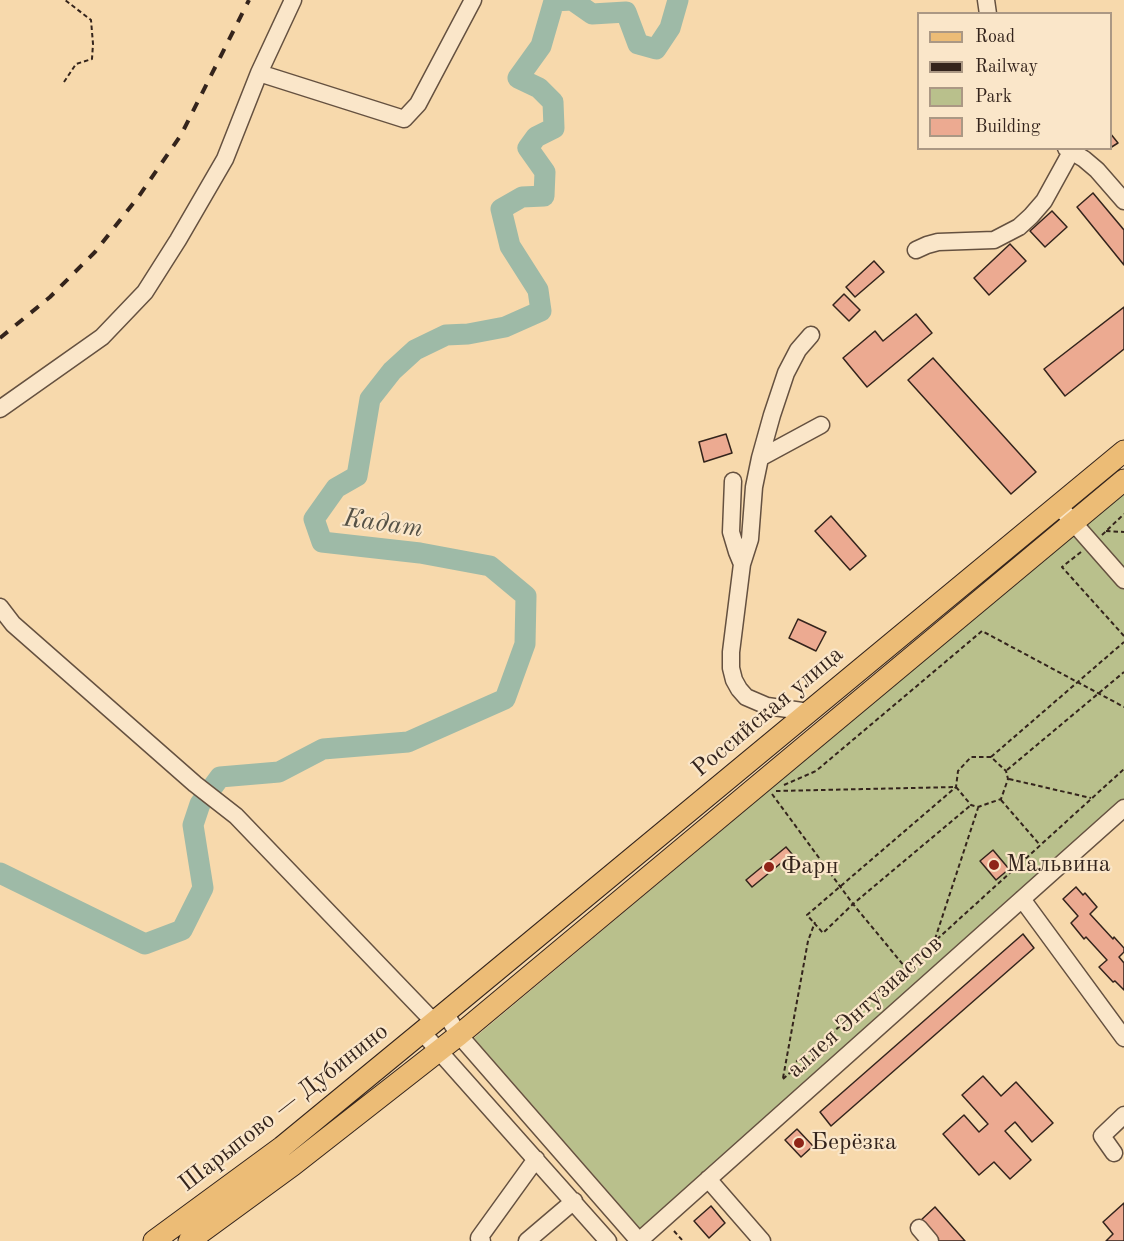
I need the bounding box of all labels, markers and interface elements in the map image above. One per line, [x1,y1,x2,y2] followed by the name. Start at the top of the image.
[917,12,1112,150] legend
[975,28,1015,46] text: Road
[975,58,1038,76] text: Railway
[975,88,1012,106] text: Park
[975,118,1040,136] text: Building
[341,503,425,545] water label: Кадат
[687,640,849,784] street label: Российская улица
[1006,851,1111,879] place label: Мальвина
[781,853,839,881] place label: Фарн
[987,858,1001,872] marker: Мальвина
[762,860,776,874] marker: Фарн
[781,930,949,1084] street label: аллея Энтузиастов
[174,1017,394,1199] street label: Шарыпово — Дубинино
[811,1129,897,1157] place label: Берёзка
[792,1136,806,1150] marker: Берёзка

